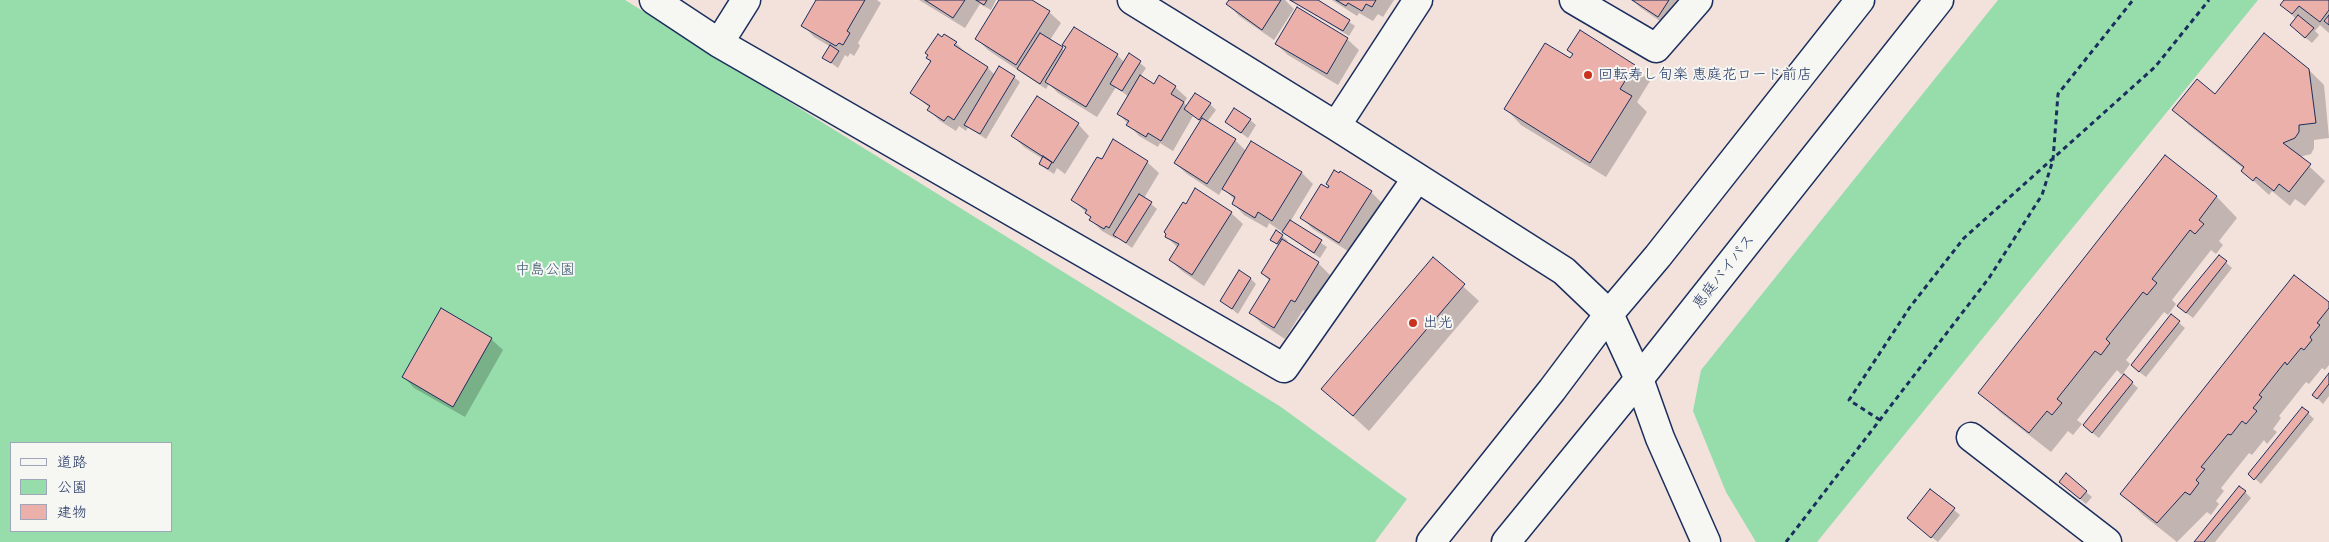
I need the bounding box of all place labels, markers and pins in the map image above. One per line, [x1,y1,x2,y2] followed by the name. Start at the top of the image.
[1598,66,1812,84] place label: 回転寿し旬楽 恵庭花ロード前店
[1582,69,1594,81] marker: 回転寿し旬楽 恵庭花ロード前店
[1423,314,1453,332] place label: 出光
[1407,317,1419,329] marker: 出光

